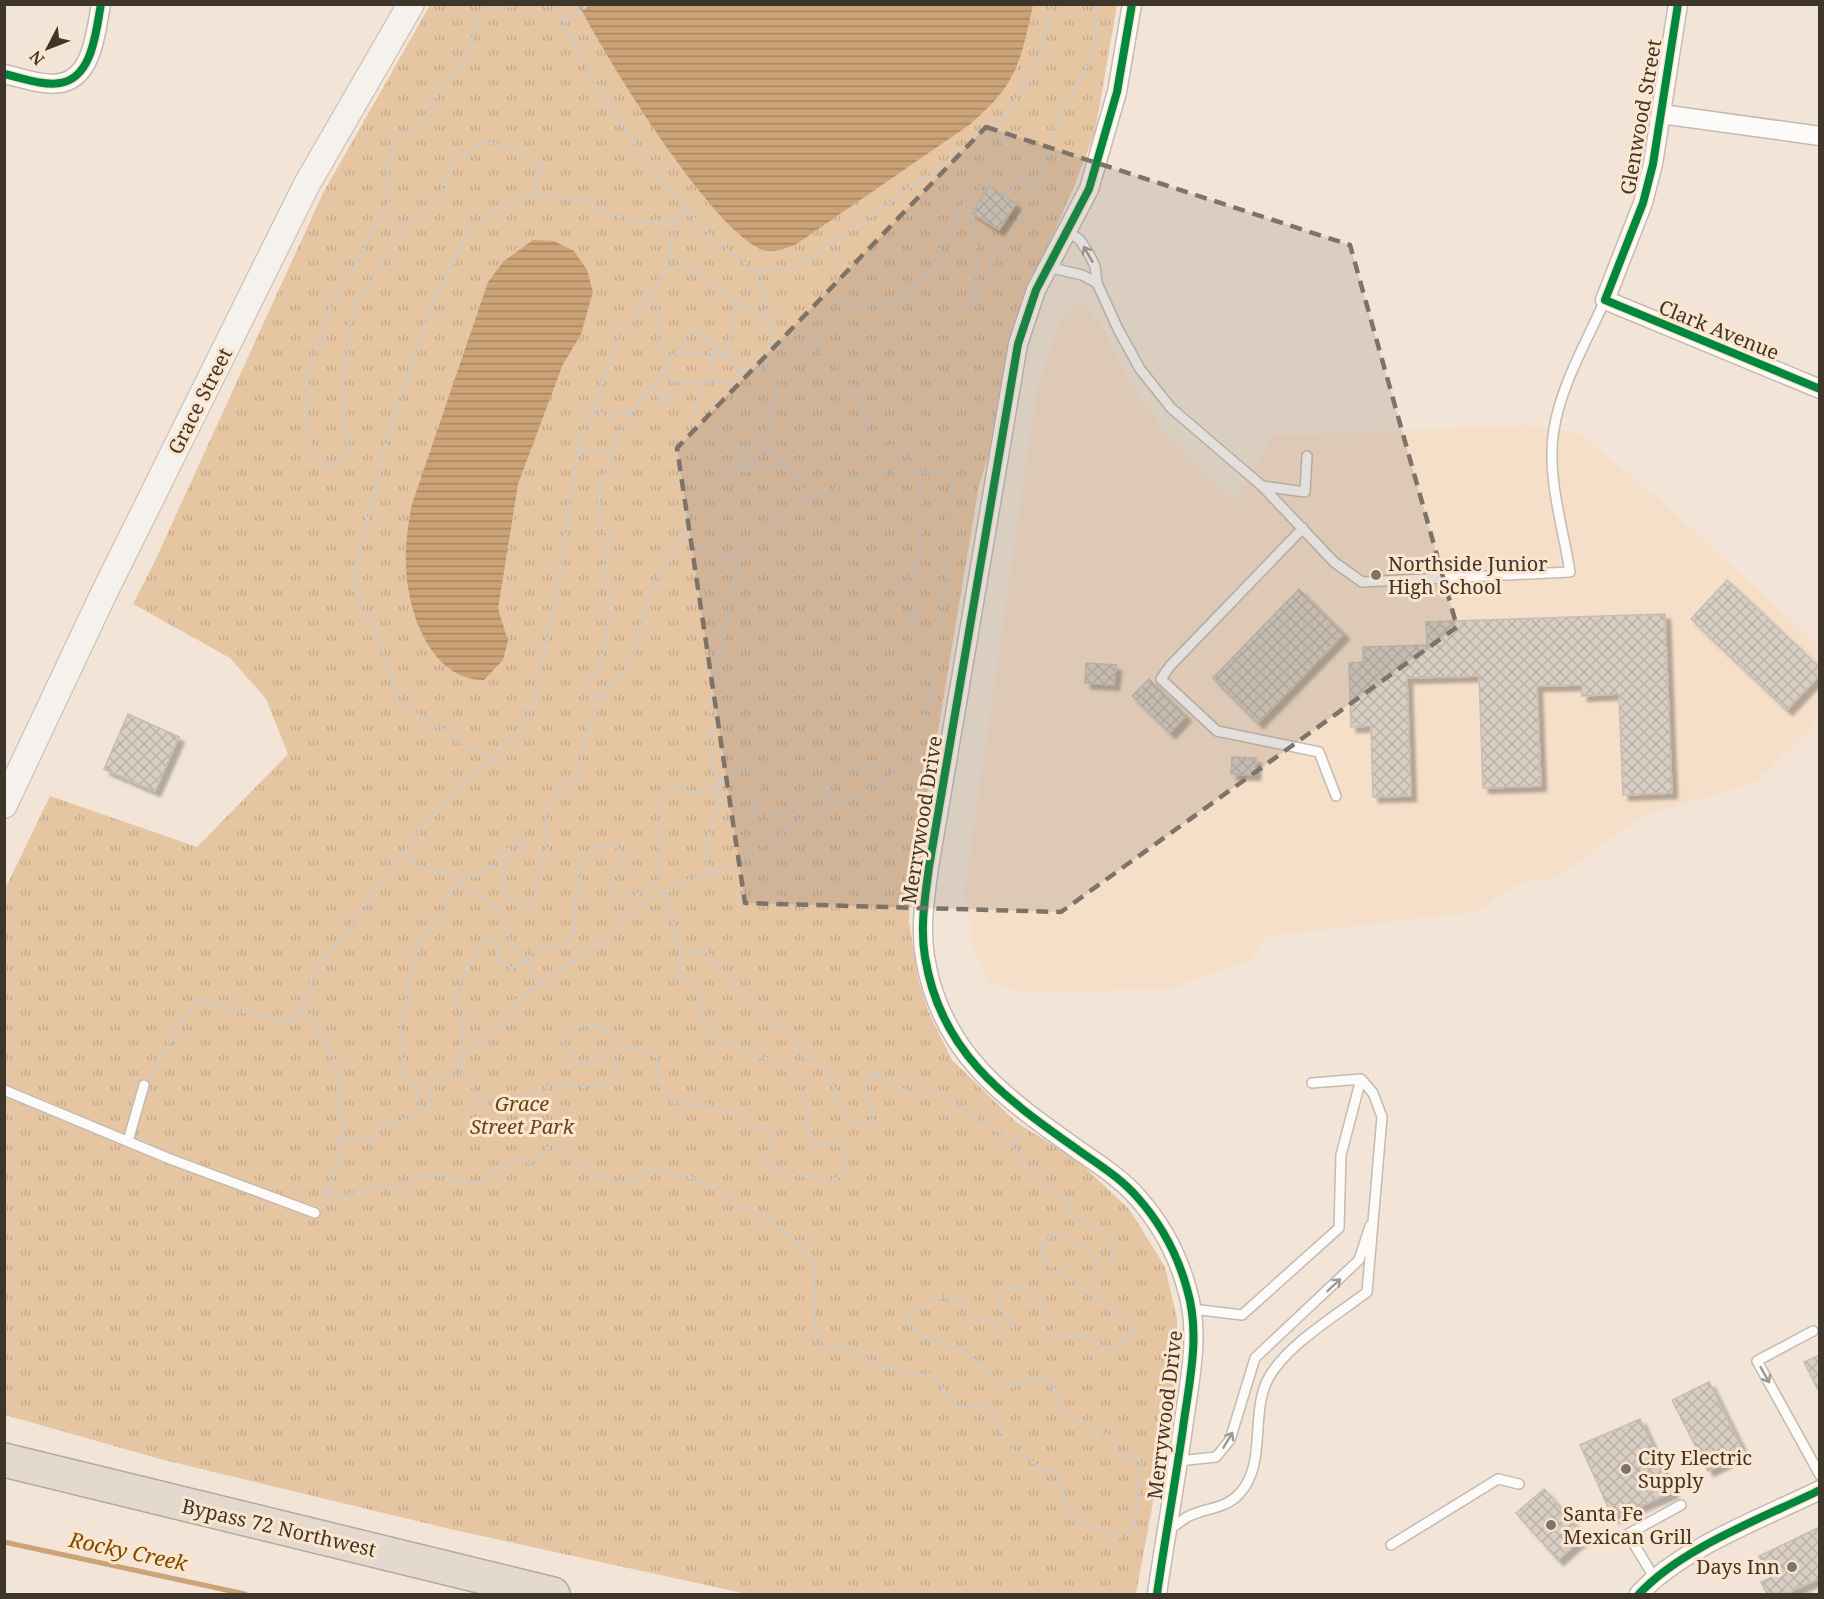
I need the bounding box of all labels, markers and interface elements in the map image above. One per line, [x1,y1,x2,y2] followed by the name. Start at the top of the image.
[18,18,78,78] north arrow
[1614,37,1667,197] street label: Glenwood Street
[24,46,49,70] text: N
[1082,246,1094,263] one-way arrow
[1655,293,1783,366] street label: Clark Avenue
[161,343,238,459] street label: Grace Street
[1388,550,1548,600] place label: Northside Junior High School
[1369,568,1383,582] marker: Northside Junior High School
[895,734,948,906] street label: Merrywood Drive
[470,1090,575,1140] park label: Grace Street Park
[1327,1278,1342,1292] one-way arrow
[1141,1329,1188,1501] street label: Merrywood Drive
[1759,1366,1771,1383] one-way arrow
[1221,1432,1234,1449] one-way arrow
[1638,1444,1752,1494] place label: City Electric Supply
[1619,1462,1633,1476] marker: City Electric Supply
[179,1492,379,1563] street label: Bypass 72 Northwest
[1563,1500,1692,1550] place label: Santa Fe Mexican Grill
[1544,1518,1558,1532] marker: Santa Fe Mexican Grill
[66,1525,191,1577] water label: Rocky Creek
[1696,1553,1780,1580] place label: Days Inn
[1785,1560,1799,1574] marker: Days Inn

